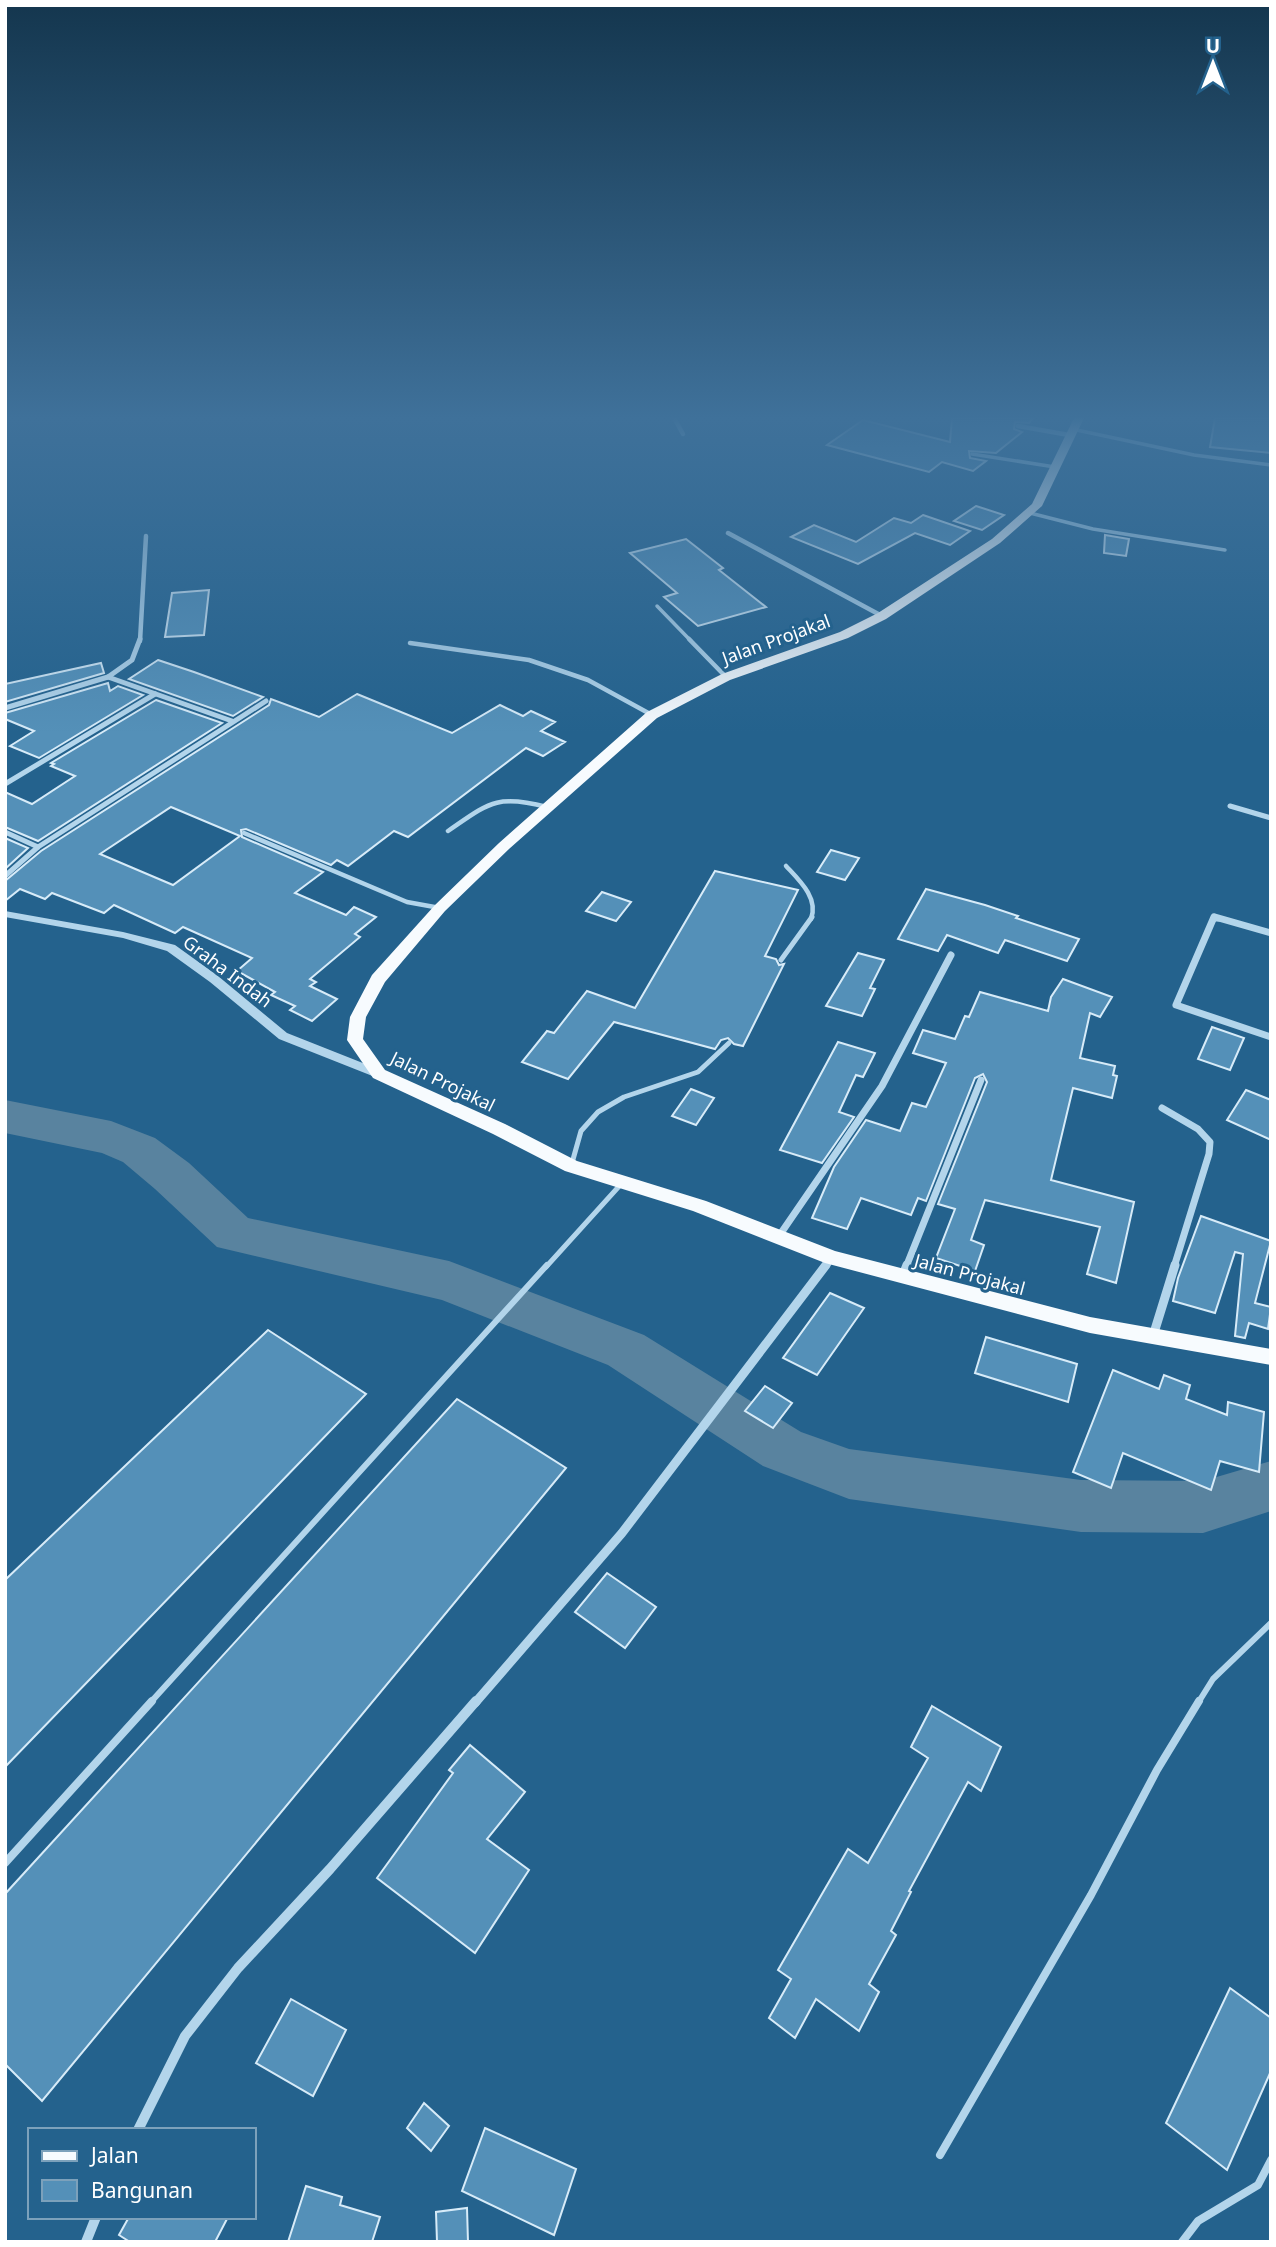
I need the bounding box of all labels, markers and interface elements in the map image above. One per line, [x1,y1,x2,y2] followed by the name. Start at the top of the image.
[1178,28,1248,98] north arrow
[1206,33,1220,59] text: U
[717,608,833,670] street label: Jalan Projakal
[179,930,277,1012] street label: Graha Indah
[385,1044,499,1117] street label: Jalan Projakal
[910,1247,1028,1300] street label: Jalan Projakal
[28,2128,256,2219] legend
[89,2141,139,2169] text: Jalan
[91,2176,193,2204] text: Bangunan

